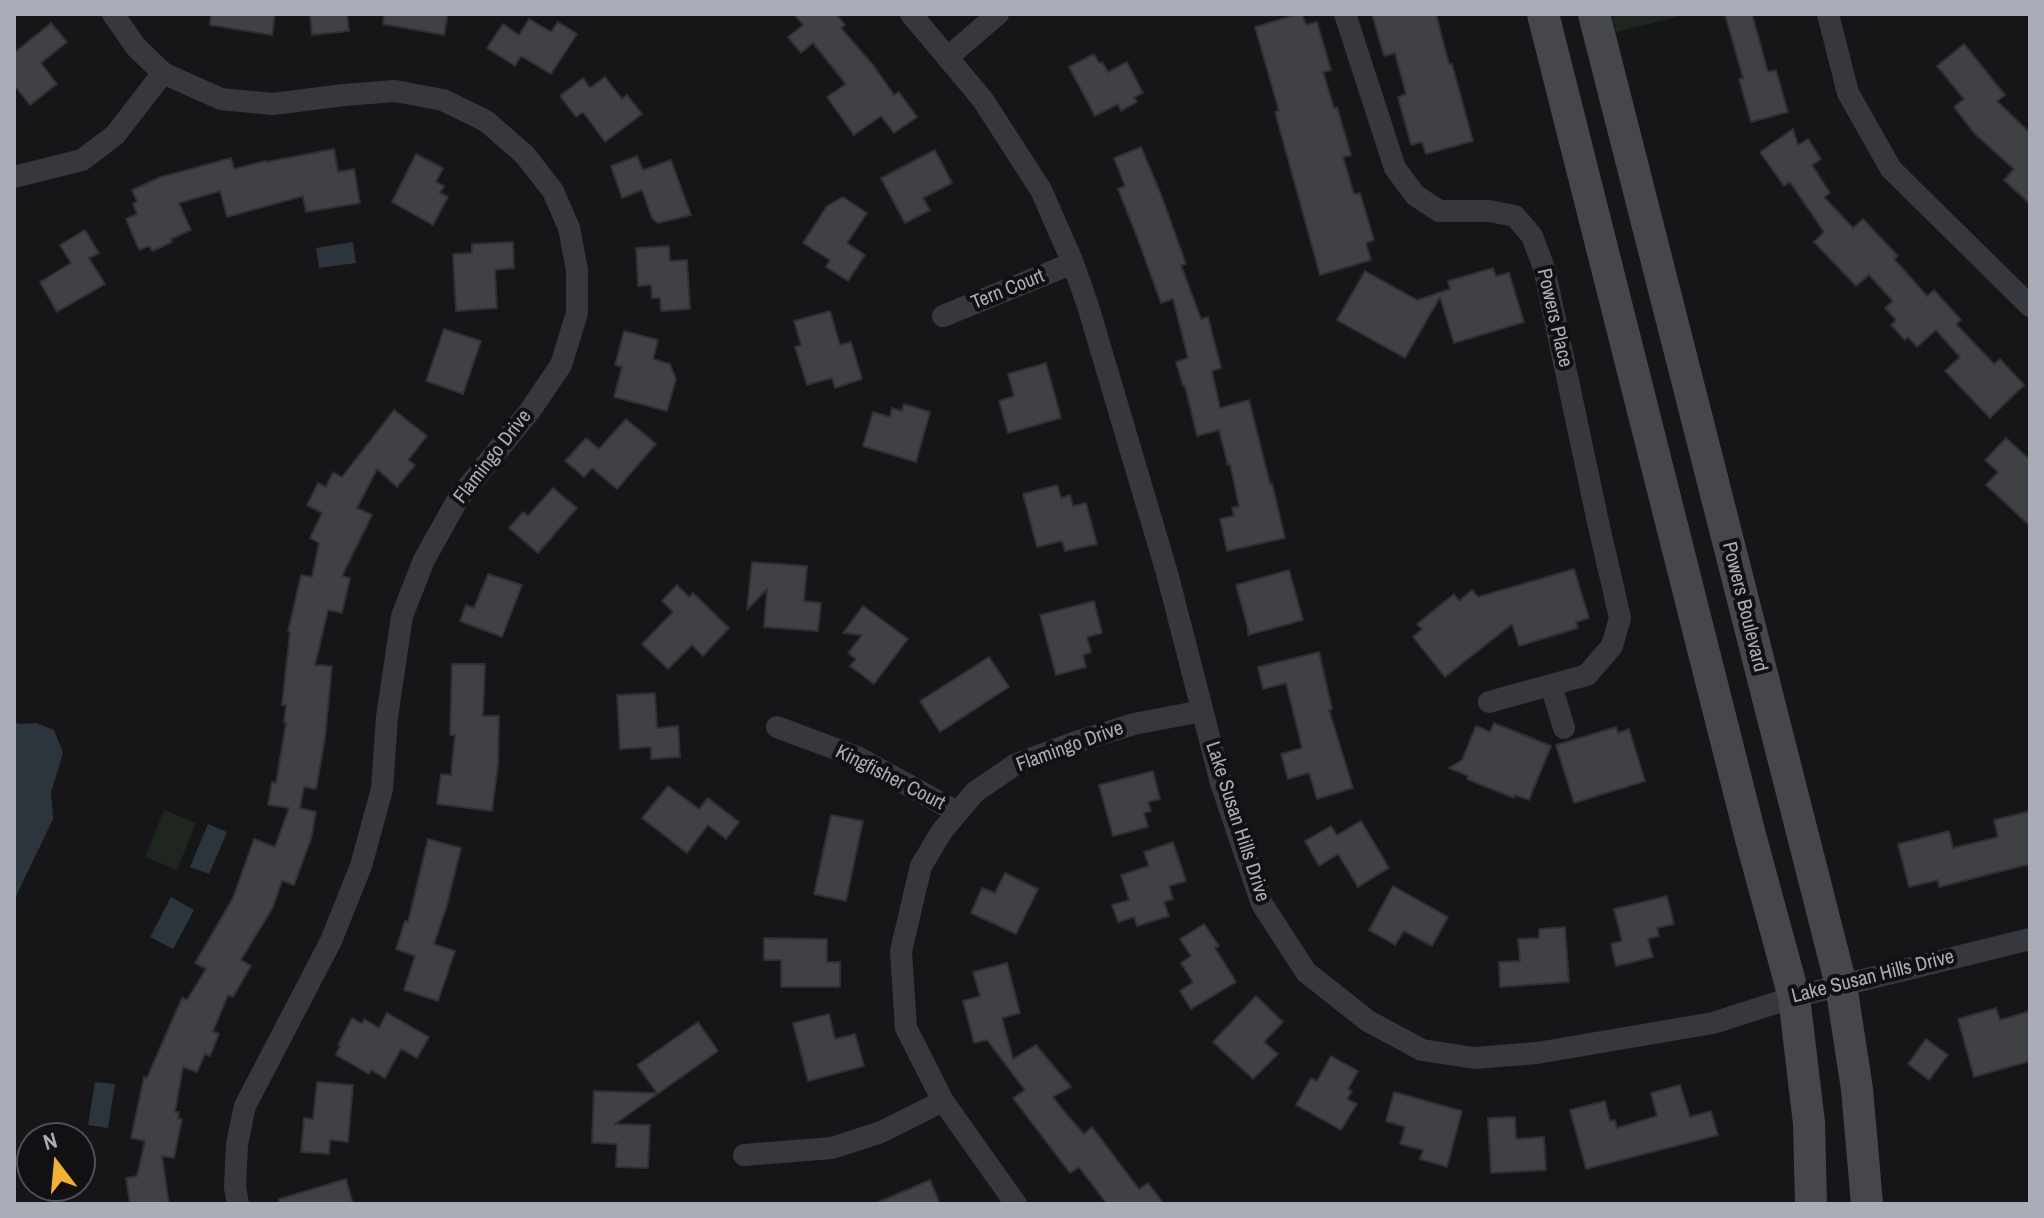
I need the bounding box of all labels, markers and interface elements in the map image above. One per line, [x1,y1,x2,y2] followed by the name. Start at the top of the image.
[968,265,1048,315] street label: Tern Court
[1531,266,1577,370] street label: Powers Place
[449,405,537,509] street label: Flamingo Drive
[1716,540,1772,674] street label: Powers Boulevard
[1013,717,1127,777] street label: Flamingo Drive
[1200,739,1274,905] street label: Lake Susan Hills Drive
[831,740,949,816] street label: Kingfisher Court
[1789,945,1957,1009] street label: Lake Susan Hills Drive
[16,1122,96,1202] north arrow
[40,1125,60,1157] text: N

